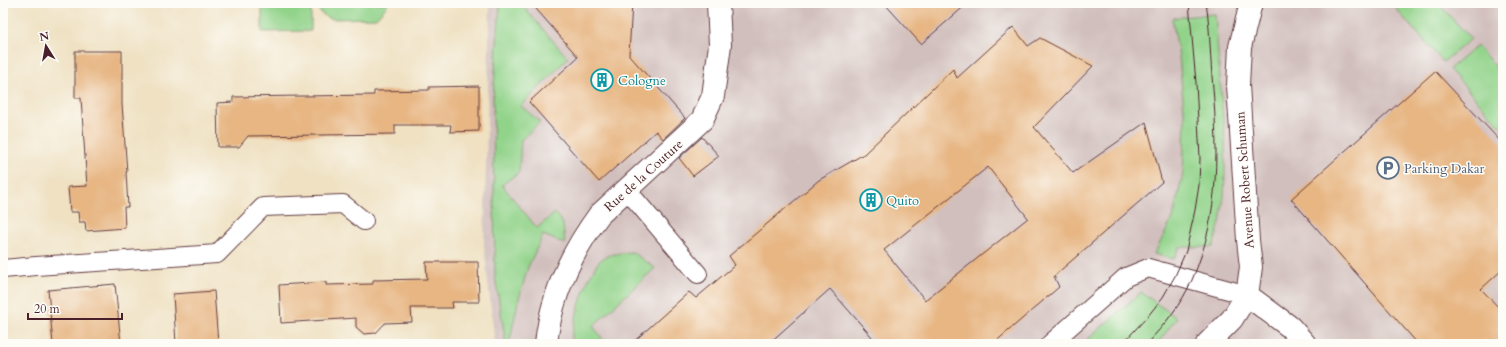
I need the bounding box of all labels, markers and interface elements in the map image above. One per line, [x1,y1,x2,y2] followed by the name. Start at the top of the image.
[26,26,66,66] north arrow
[38,28,51,45] text: N
[589,67,615,93] building icon: Cologne
[618,72,666,90] place label: Cologne
[1231,110,1259,249] street label: Avenue Robert Schuman
[600,135,687,216] street label: Rue de la Couture
[1375,155,1401,181] parking icon: Parking Dakar
[1404,160,1485,178] place label: Parking Dakar
[858,187,884,213] building icon: Quito
[886,192,919,210] place label: Quito
[28,295,122,321] scale bar
[34,301,61,317] text: 20 m

